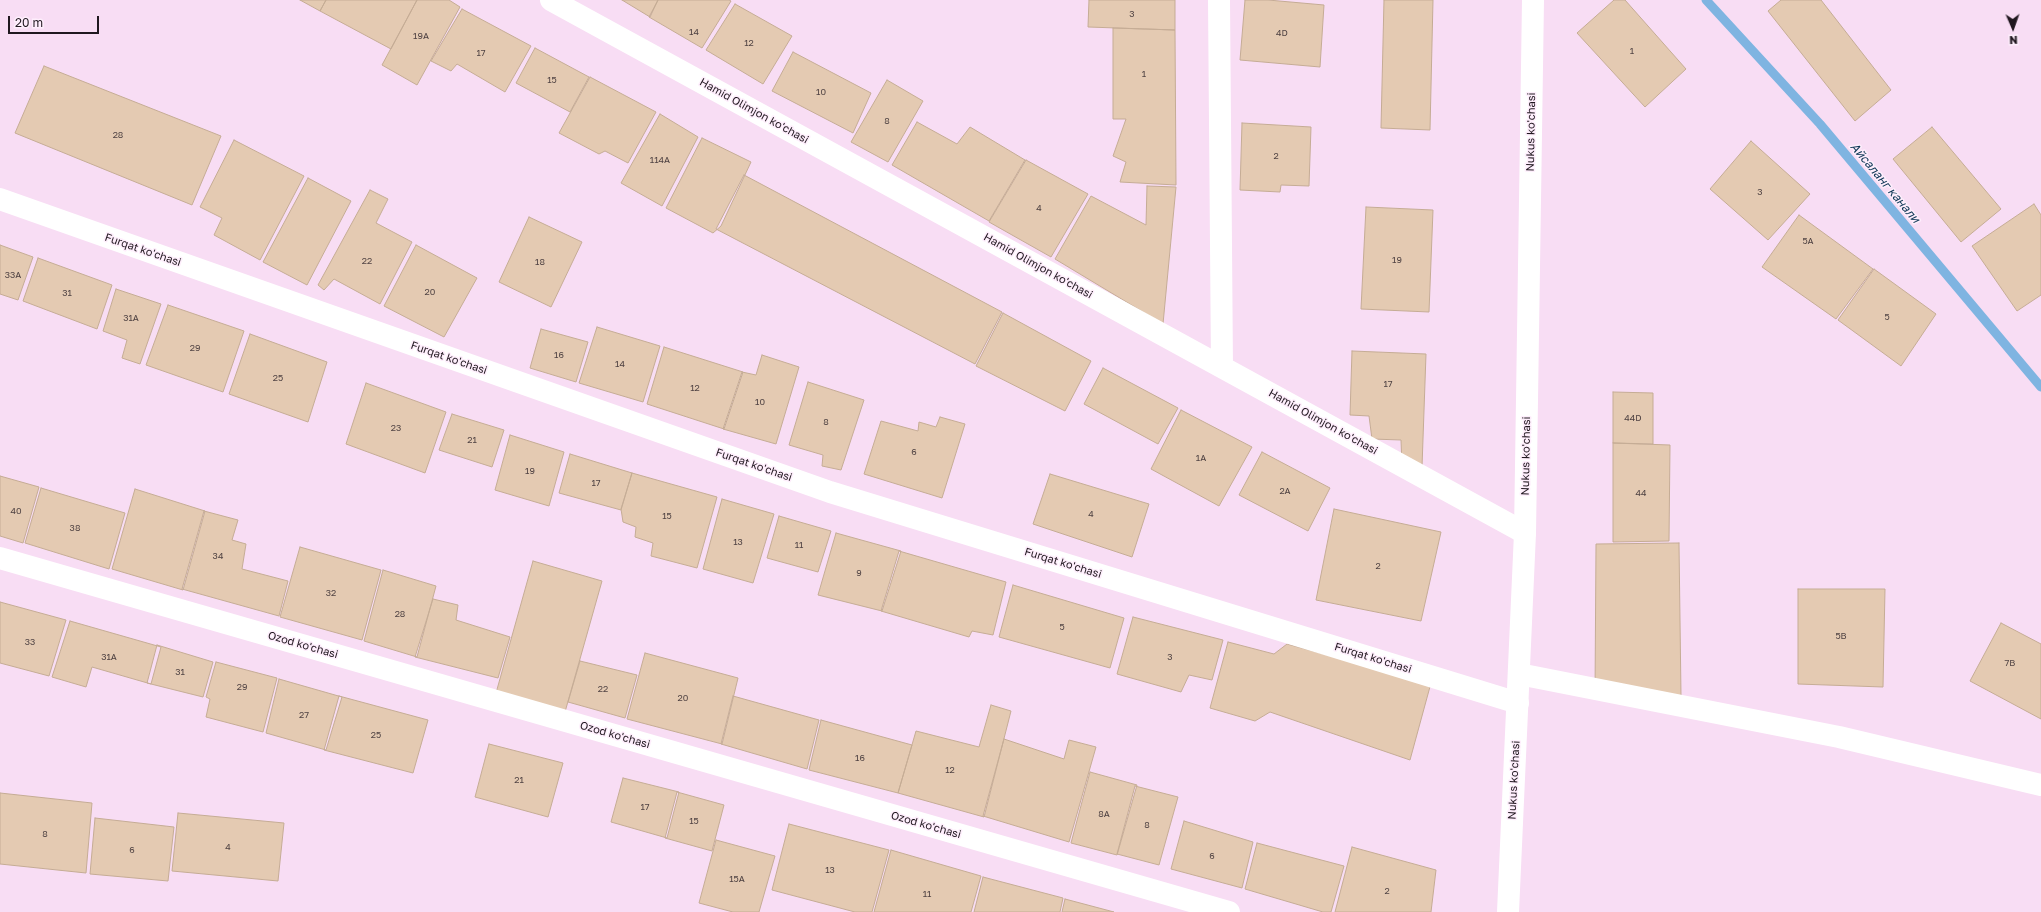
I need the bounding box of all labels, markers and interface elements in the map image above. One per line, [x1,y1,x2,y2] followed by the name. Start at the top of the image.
[10,8,101,34] scale bar
[1993,8,2033,48] north arrow
[1129,9,1135,19] house number: 3
[15,15,43,30] text: 20 m
[689,27,699,37] house number: 14
[1276,28,1288,38] house number: 4D
[413,31,429,41] house number: 19A
[2009,34,2018,47] text: N
[744,38,754,48] house number: 12
[1630,46,1634,56] house number: 1
[476,48,486,58] house number: 17
[1142,69,1146,79] house number: 1
[547,75,557,85] house number: 15
[697,75,811,147] street label: Hamid Olimjon ko'chasi
[816,87,826,97] house number: 10
[1524,92,1538,172] street label: Nukus ko'chasi
[884,116,890,126] house number: 8
[113,130,123,140] house number: 28
[1847,140,1923,226] water label: Айсаланг канали
[1273,151,1279,161] house number: 2
[650,155,670,165] house number: 114A
[1757,187,1763,197] house number: 3
[1036,203,1042,213] house number: 4
[981,230,1095,302] street label: Hamid Olimjon ko'chasi
[103,231,183,269] street label: Furqat ko'chasi
[1802,236,1814,246] house number: 5A
[1392,255,1402,265] house number: 19
[362,256,372,266] house number: 22
[535,257,545,267] house number: 18
[5,270,21,280] house number: 33A
[425,287,435,297] house number: 20
[62,288,72,298] house number: 31
[1884,312,1890,322] house number: 5
[123,313,139,323] house number: 31A
[409,339,489,377] street label: Furqat ko'chasi
[190,343,200,353] house number: 29
[554,350,564,360] house number: 16
[615,359,625,369] house number: 14
[273,373,283,383] house number: 25
[1383,379,1393,389] house number: 17
[690,383,700,393] house number: 12
[1266,386,1380,458] street label: Hamid Olimjon ko'chasi
[755,397,765,407] house number: 10
[1624,413,1642,423] house number: 44D
[1519,416,1533,496] street label: Nukus ko'chasi
[823,417,829,427] house number: 8
[391,423,401,433] house number: 23
[467,435,477,445] house number: 21
[714,446,794,484] street label: Furqat ko'chasi
[911,447,917,457] house number: 6
[1196,453,1206,463] house number: 1A
[525,466,535,476] house number: 19
[591,478,601,488] house number: 17
[1279,486,1291,496] house number: 2A
[1636,488,1646,498] house number: 44
[10,506,22,516] house number: 40
[1088,509,1094,519] house number: 4
[662,511,672,521] house number: 15
[70,523,80,533] house number: 38
[733,537,743,547] house number: 13
[795,540,803,550] house number: 11
[1023,545,1103,581] street label: Furqat ko'chasi
[213,551,223,561] house number: 34
[1375,561,1381,571] house number: 2
[856,568,862,578] house number: 9
[326,588,336,598] house number: 32
[395,609,405,619] house number: 28
[1059,622,1065,632] house number: 5
[266,629,340,661] street label: Ozod ko'chasi
[1835,631,1847,641] house number: 5B
[25,637,35,647] house number: 33
[1333,640,1413,676] street label: Furqat ko'chasi
[101,652,117,662] house number: 31A
[1167,652,1173,662] house number: 3
[2005,658,2015,668] house number: 7B
[175,667,185,677] house number: 31
[237,682,247,692] house number: 29
[598,684,608,694] house number: 22
[678,693,688,703] house number: 20
[299,710,309,720] house number: 27
[578,719,652,751] street label: Ozod ko'chasi
[371,730,381,740] house number: 25
[1505,740,1523,820] street label: Nukus ko'chasi
[855,753,865,763] house number: 16
[945,765,955,775] house number: 12
[514,775,524,785] house number: 21
[640,802,650,812] house number: 17
[889,809,963,841] street label: Ozod ko'chasi
[1098,809,1110,819] house number: 8A
[689,816,699,826] house number: 15
[1144,820,1150,830] house number: 8
[42,829,48,839] house number: 8
[225,842,231,852] house number: 4
[129,845,135,855] house number: 6
[1209,851,1215,861] house number: 6
[825,865,835,875] house number: 13
[729,874,745,884] house number: 15A
[1384,886,1390,896] house number: 2
[923,889,931,899] house number: 11

